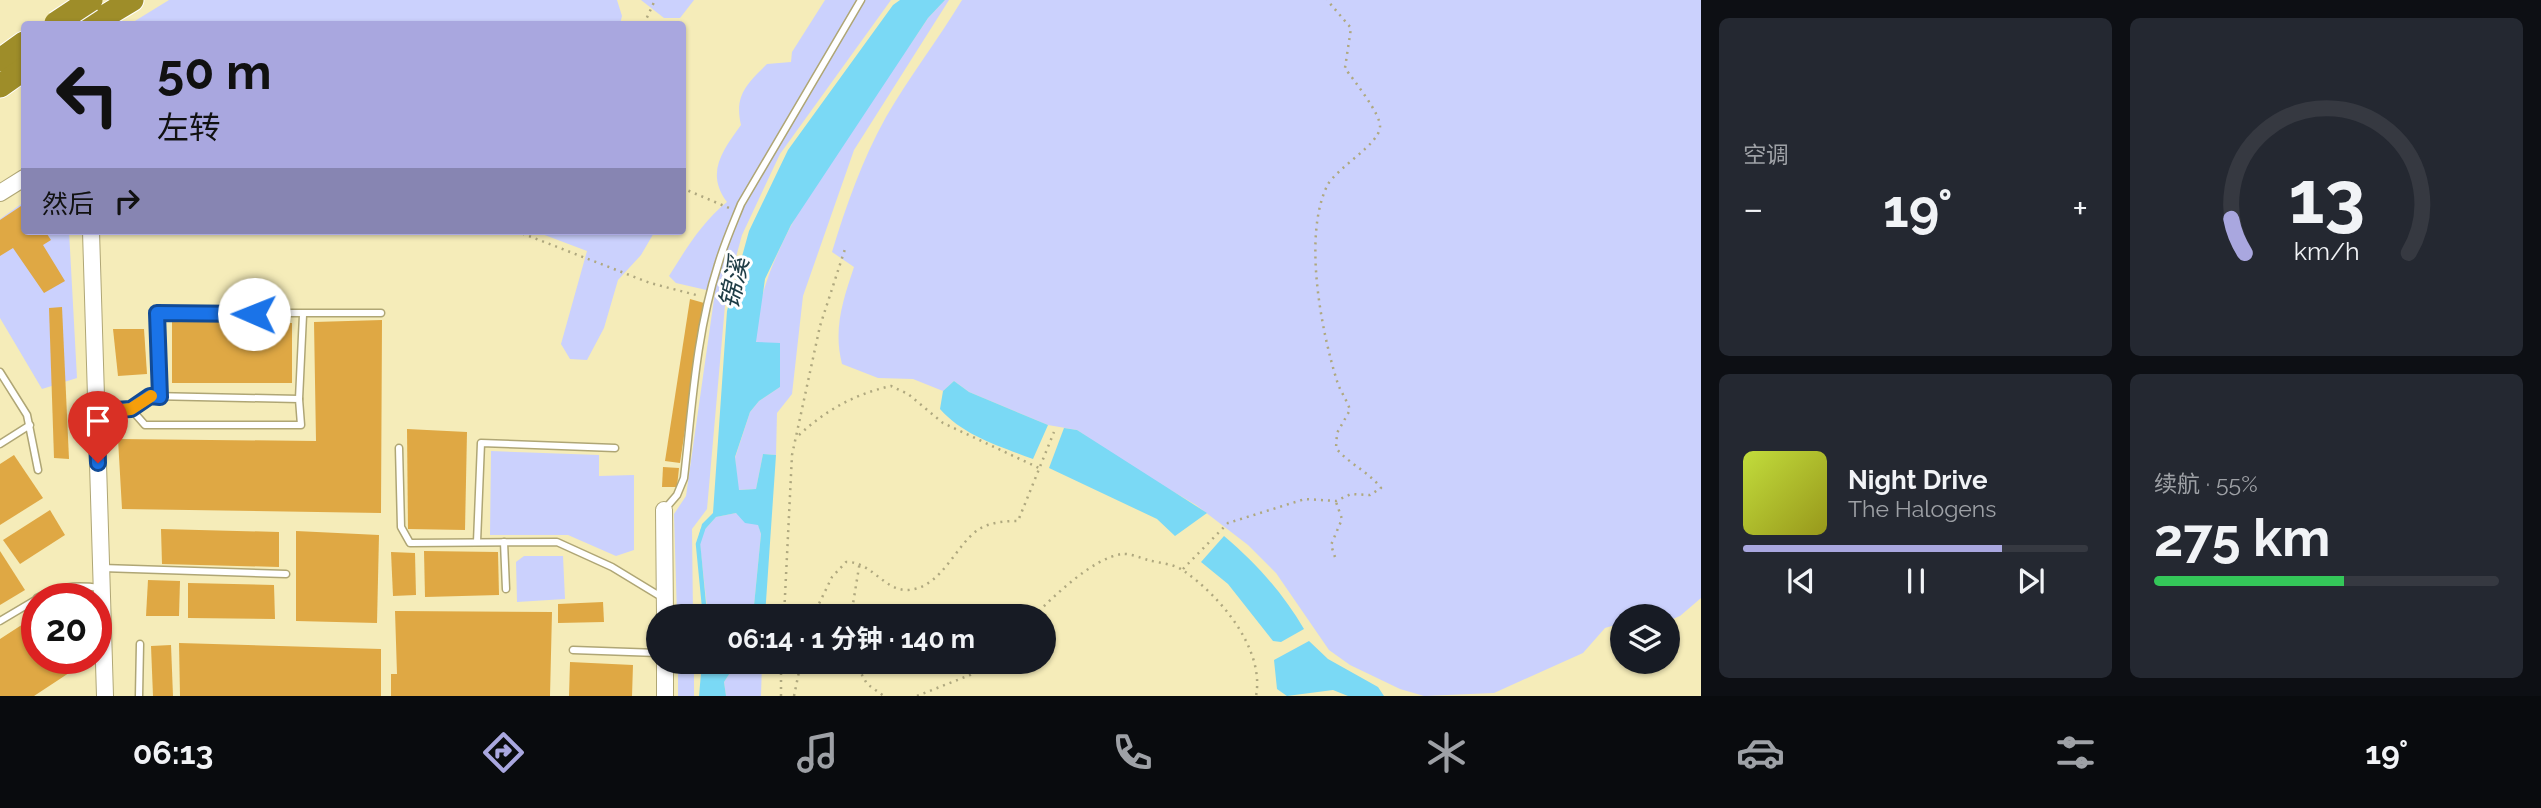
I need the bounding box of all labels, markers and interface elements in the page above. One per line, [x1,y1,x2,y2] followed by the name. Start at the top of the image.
[157,43,272,100] text: 50 m
[42,49,133,140] icon: left
[157,109,221,146] text: 左转
[1743,141,1789,168] text: 空调
[2288,155,2365,240] text: 13
[1883,178,1953,239] text: 19°
[108,182,146,220] icon: right
[1743,186,1763,231] text: −
[2072,186,2088,231] text: +
[42,189,94,219] text: 然后
[2294,236,2359,266] text: km/h
[714,251,755,312] water label: 锦溪
[217,277,291,351] position arrow
[68,391,128,463] pin
[79,402,117,440] icon: arrive
[1848,465,1987,495] text: Night Drive
[2154,470,2258,497] text: 续航 · 55%
[1848,495,1996,522] text: The Halogens
[2154,507,2331,568] text: 275 km
[1782,562,1820,600] icon: previous
[1897,562,1935,600] icon: pause
[2012,562,2050,600] icon: next
[21,583,112,674] speed limit sign: 20
[1610,604,1680,674] map controls
[1610,604,1680,674] button: layers
[727,624,975,654] text: 06:14 · 1 分钟 · 140 m
[479,728,528,777] icon: directions
[793,728,842,777] icon: music
[1108,728,1157,777] icon: phone
[1422,728,1471,777] icon: climate
[1736,728,1785,777] icon: car
[2051,728,2100,777] icon: filters
[133,734,213,771] text: 06:13
[2365,734,2408,771] text: 19°

